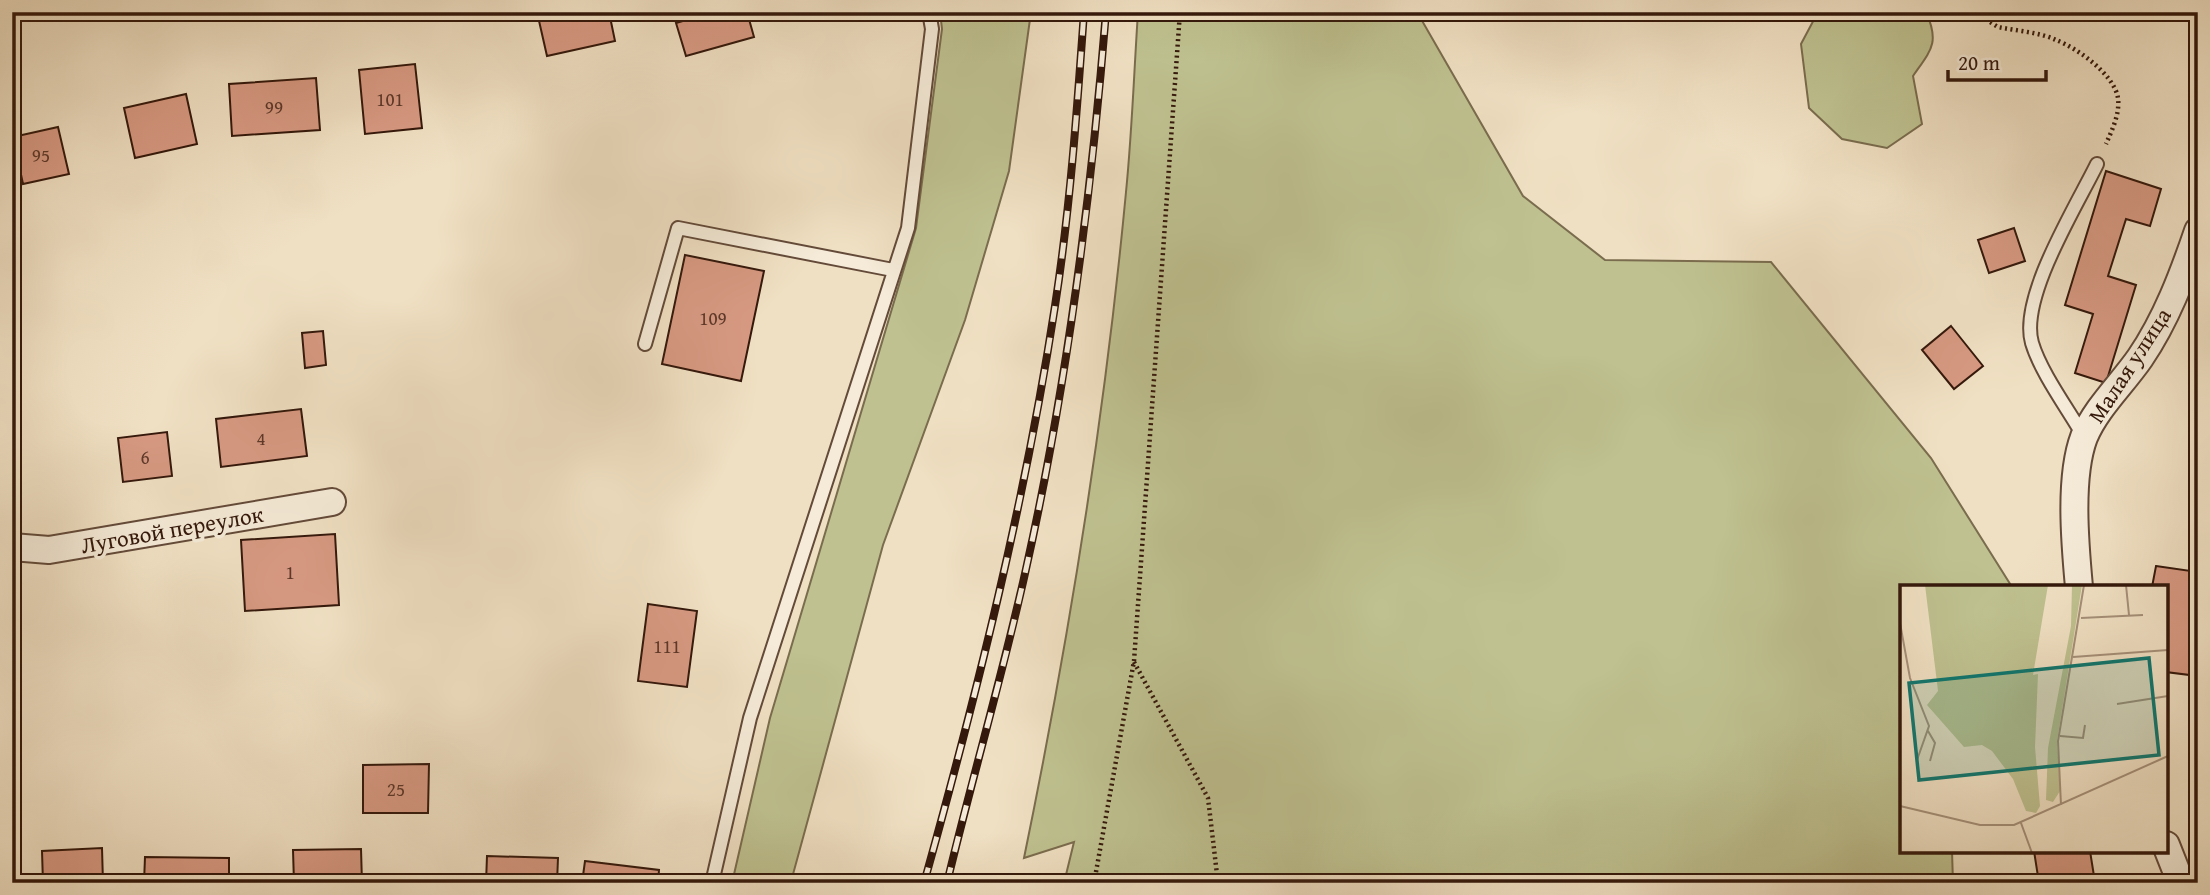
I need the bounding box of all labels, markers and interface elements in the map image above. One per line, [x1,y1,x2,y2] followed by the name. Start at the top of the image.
[1948,38,2046,82] scale bar
[1958,47,2000,78] text: 20 m
[376,85,404,113] house number: 101
[265,93,283,121] house number: 99
[32,141,50,169] house number: 95
[2079,301,2179,429] street label: Малая улица
[699,304,727,332] house number: 109
[256,424,266,452] house number: 4
[140,443,150,471] house number: 6
[78,497,266,561] street label: Луговой переулок
[285,558,295,586] house number: 1
[1900,585,2168,853] inset map
[653,632,681,660] house number: 111
[387,775,405,803] house number: 25

